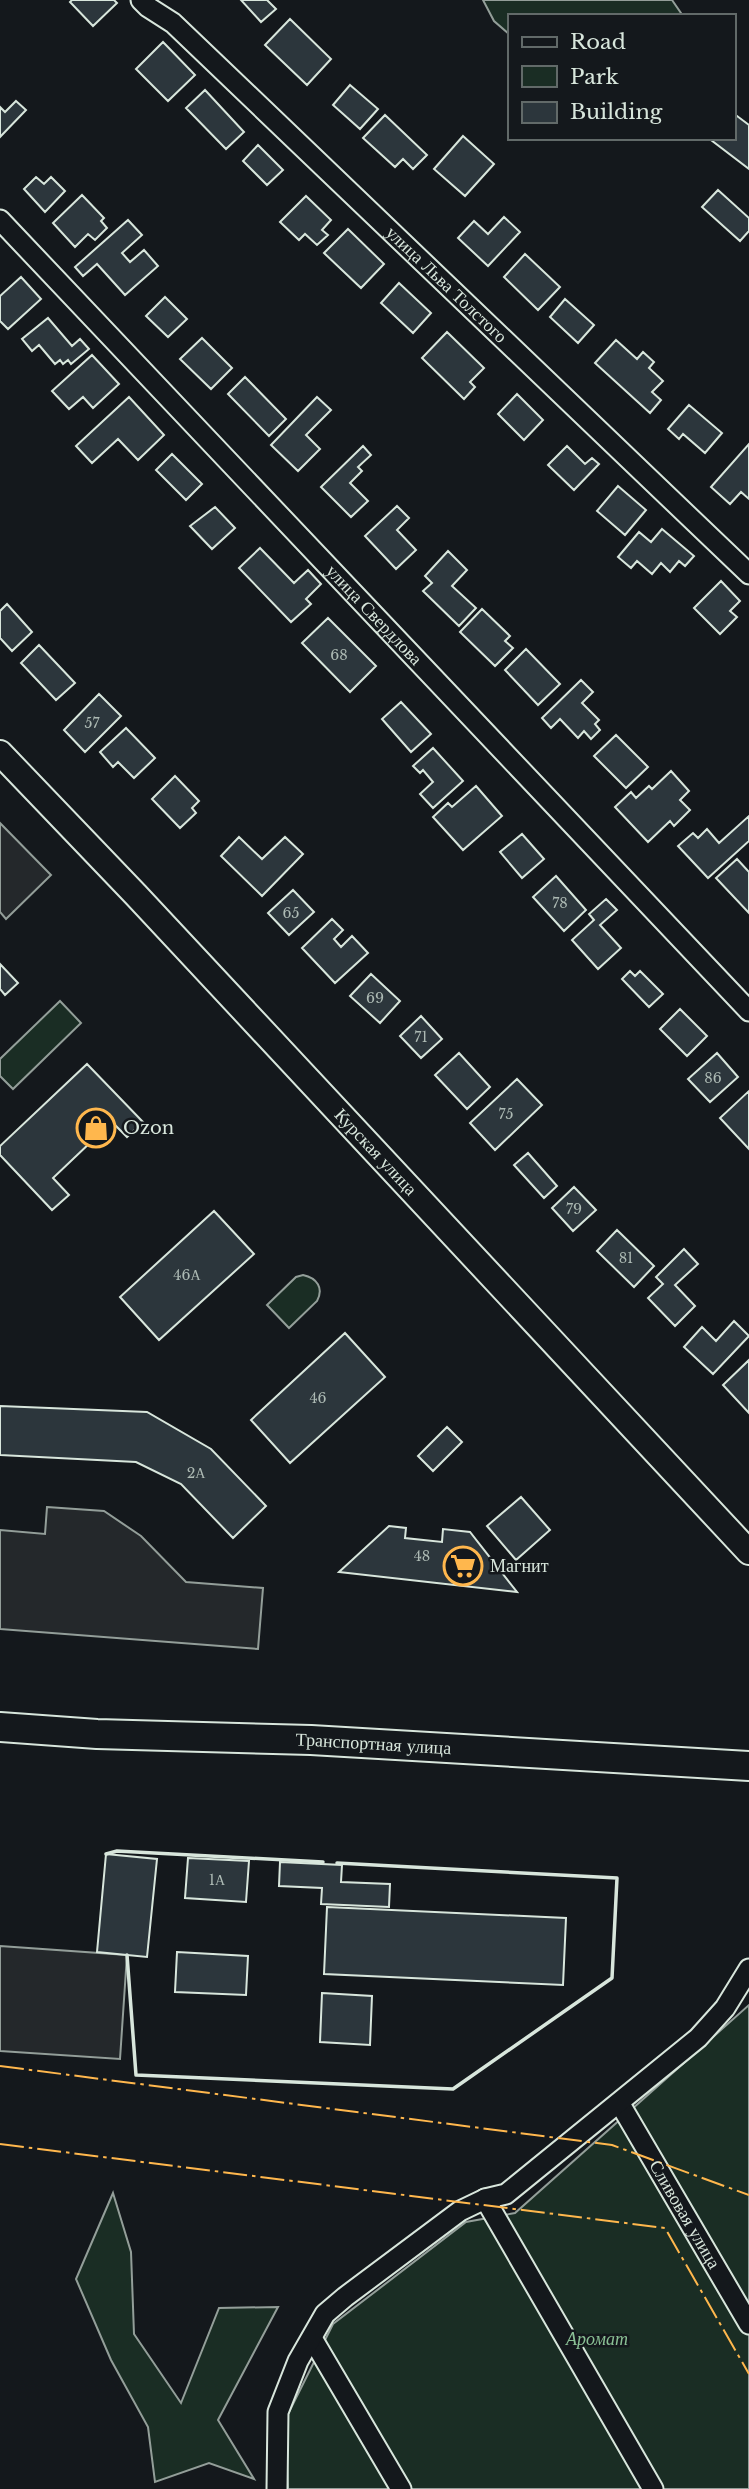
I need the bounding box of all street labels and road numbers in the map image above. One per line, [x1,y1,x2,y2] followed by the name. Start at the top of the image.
[381,222,512,348] street label: улица Льва Толстого
[321,560,427,670] street label: улица Свердлова
[330,1104,422,1200] street label: Курская улица
[295,1729,452,1759] street label: Транспортная улица
[644,2156,725,2273] street label: Сливовая улица

